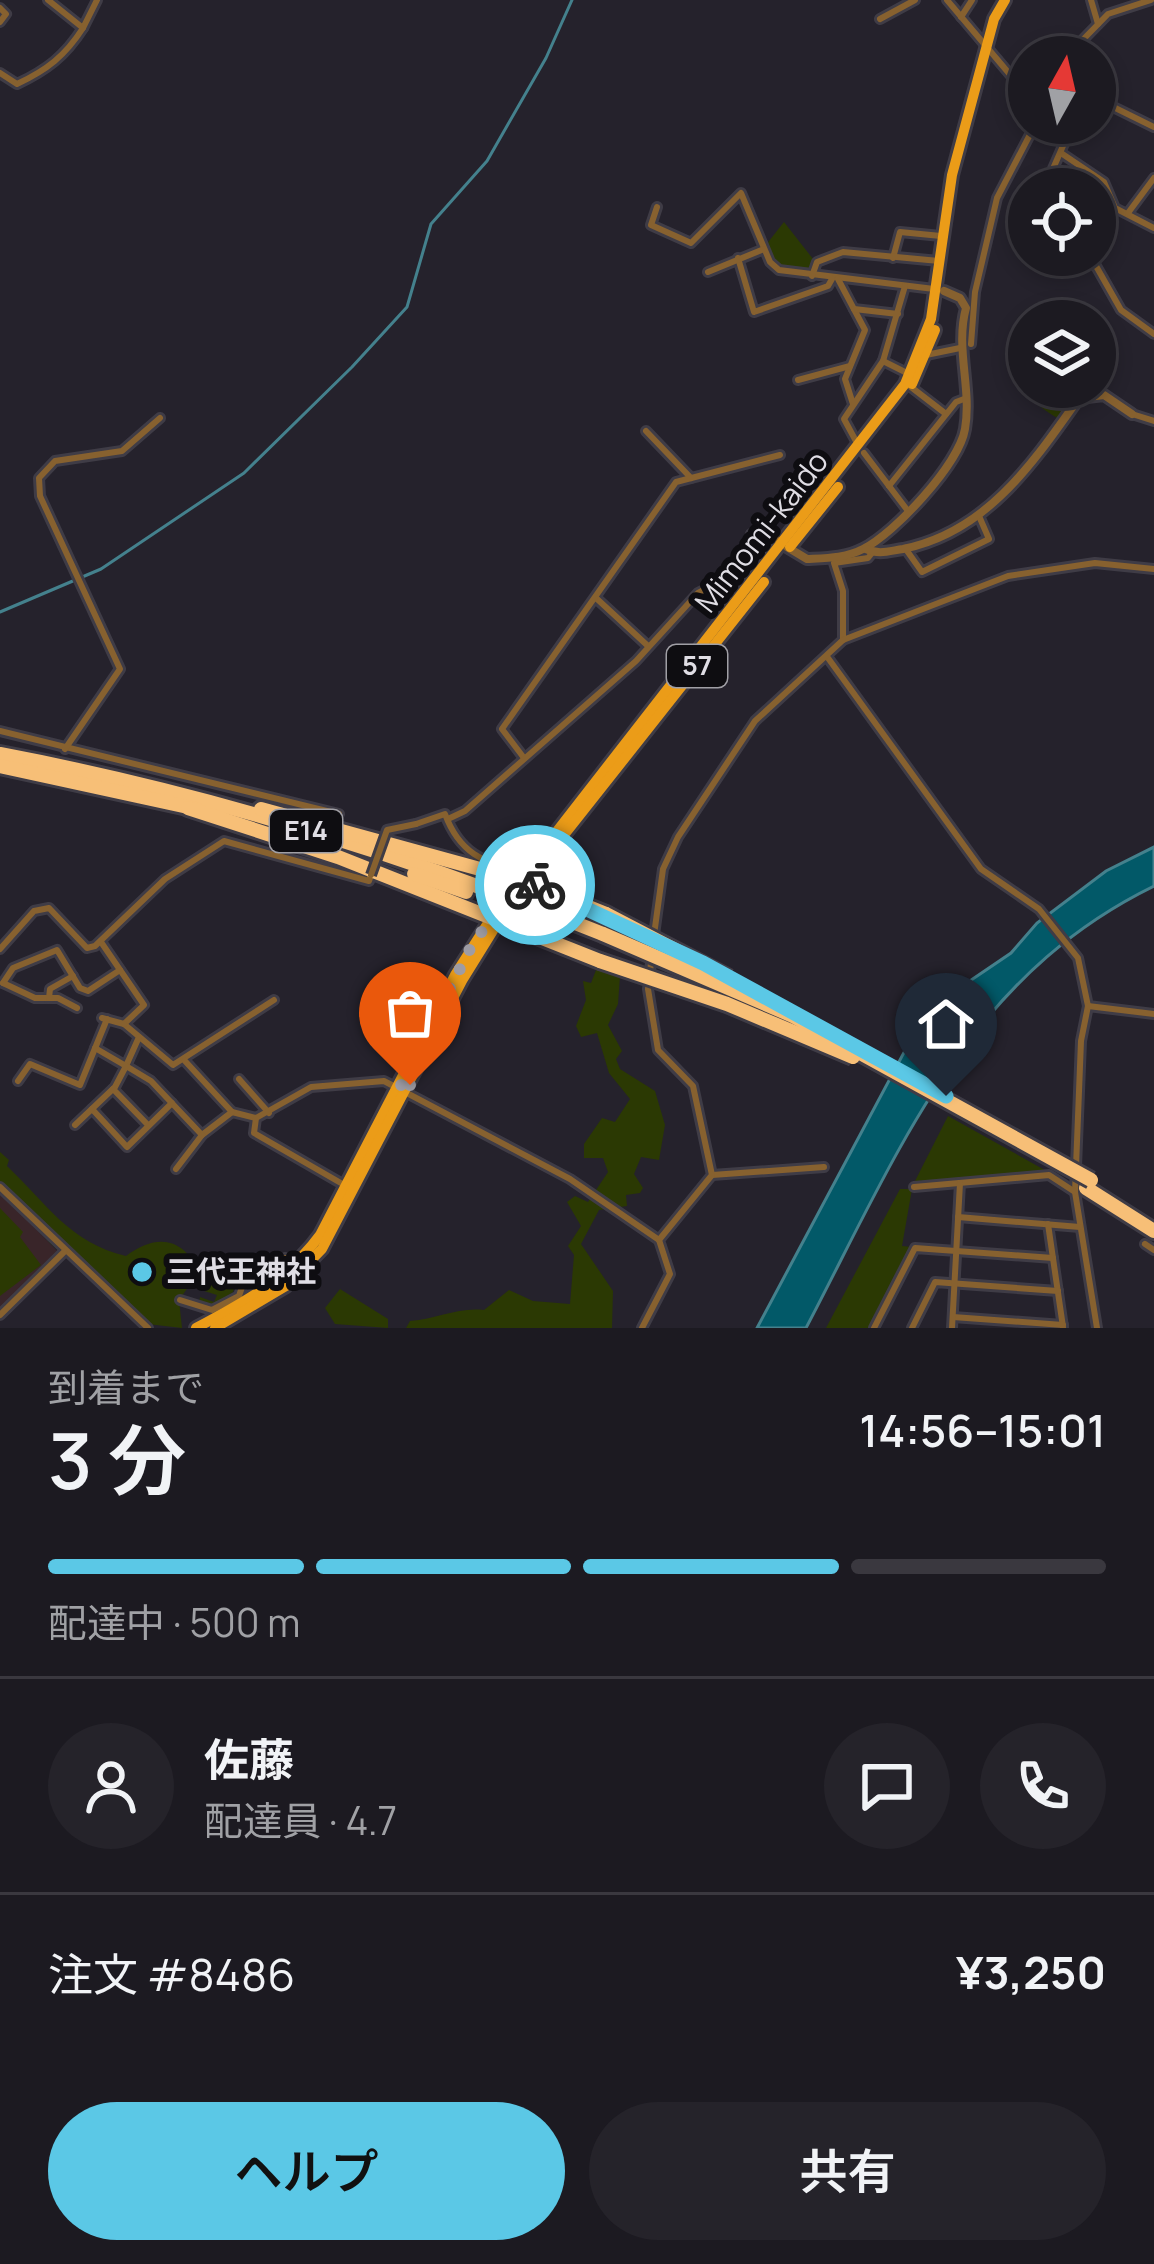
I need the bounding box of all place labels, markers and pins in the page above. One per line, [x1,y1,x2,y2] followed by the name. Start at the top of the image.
[359,962,461,1085] pin
[895,973,997,1096] pin
[166,1250,316,1291] place label: 三代王神社
[129,1259,155,1285] marker: 三代王神社

